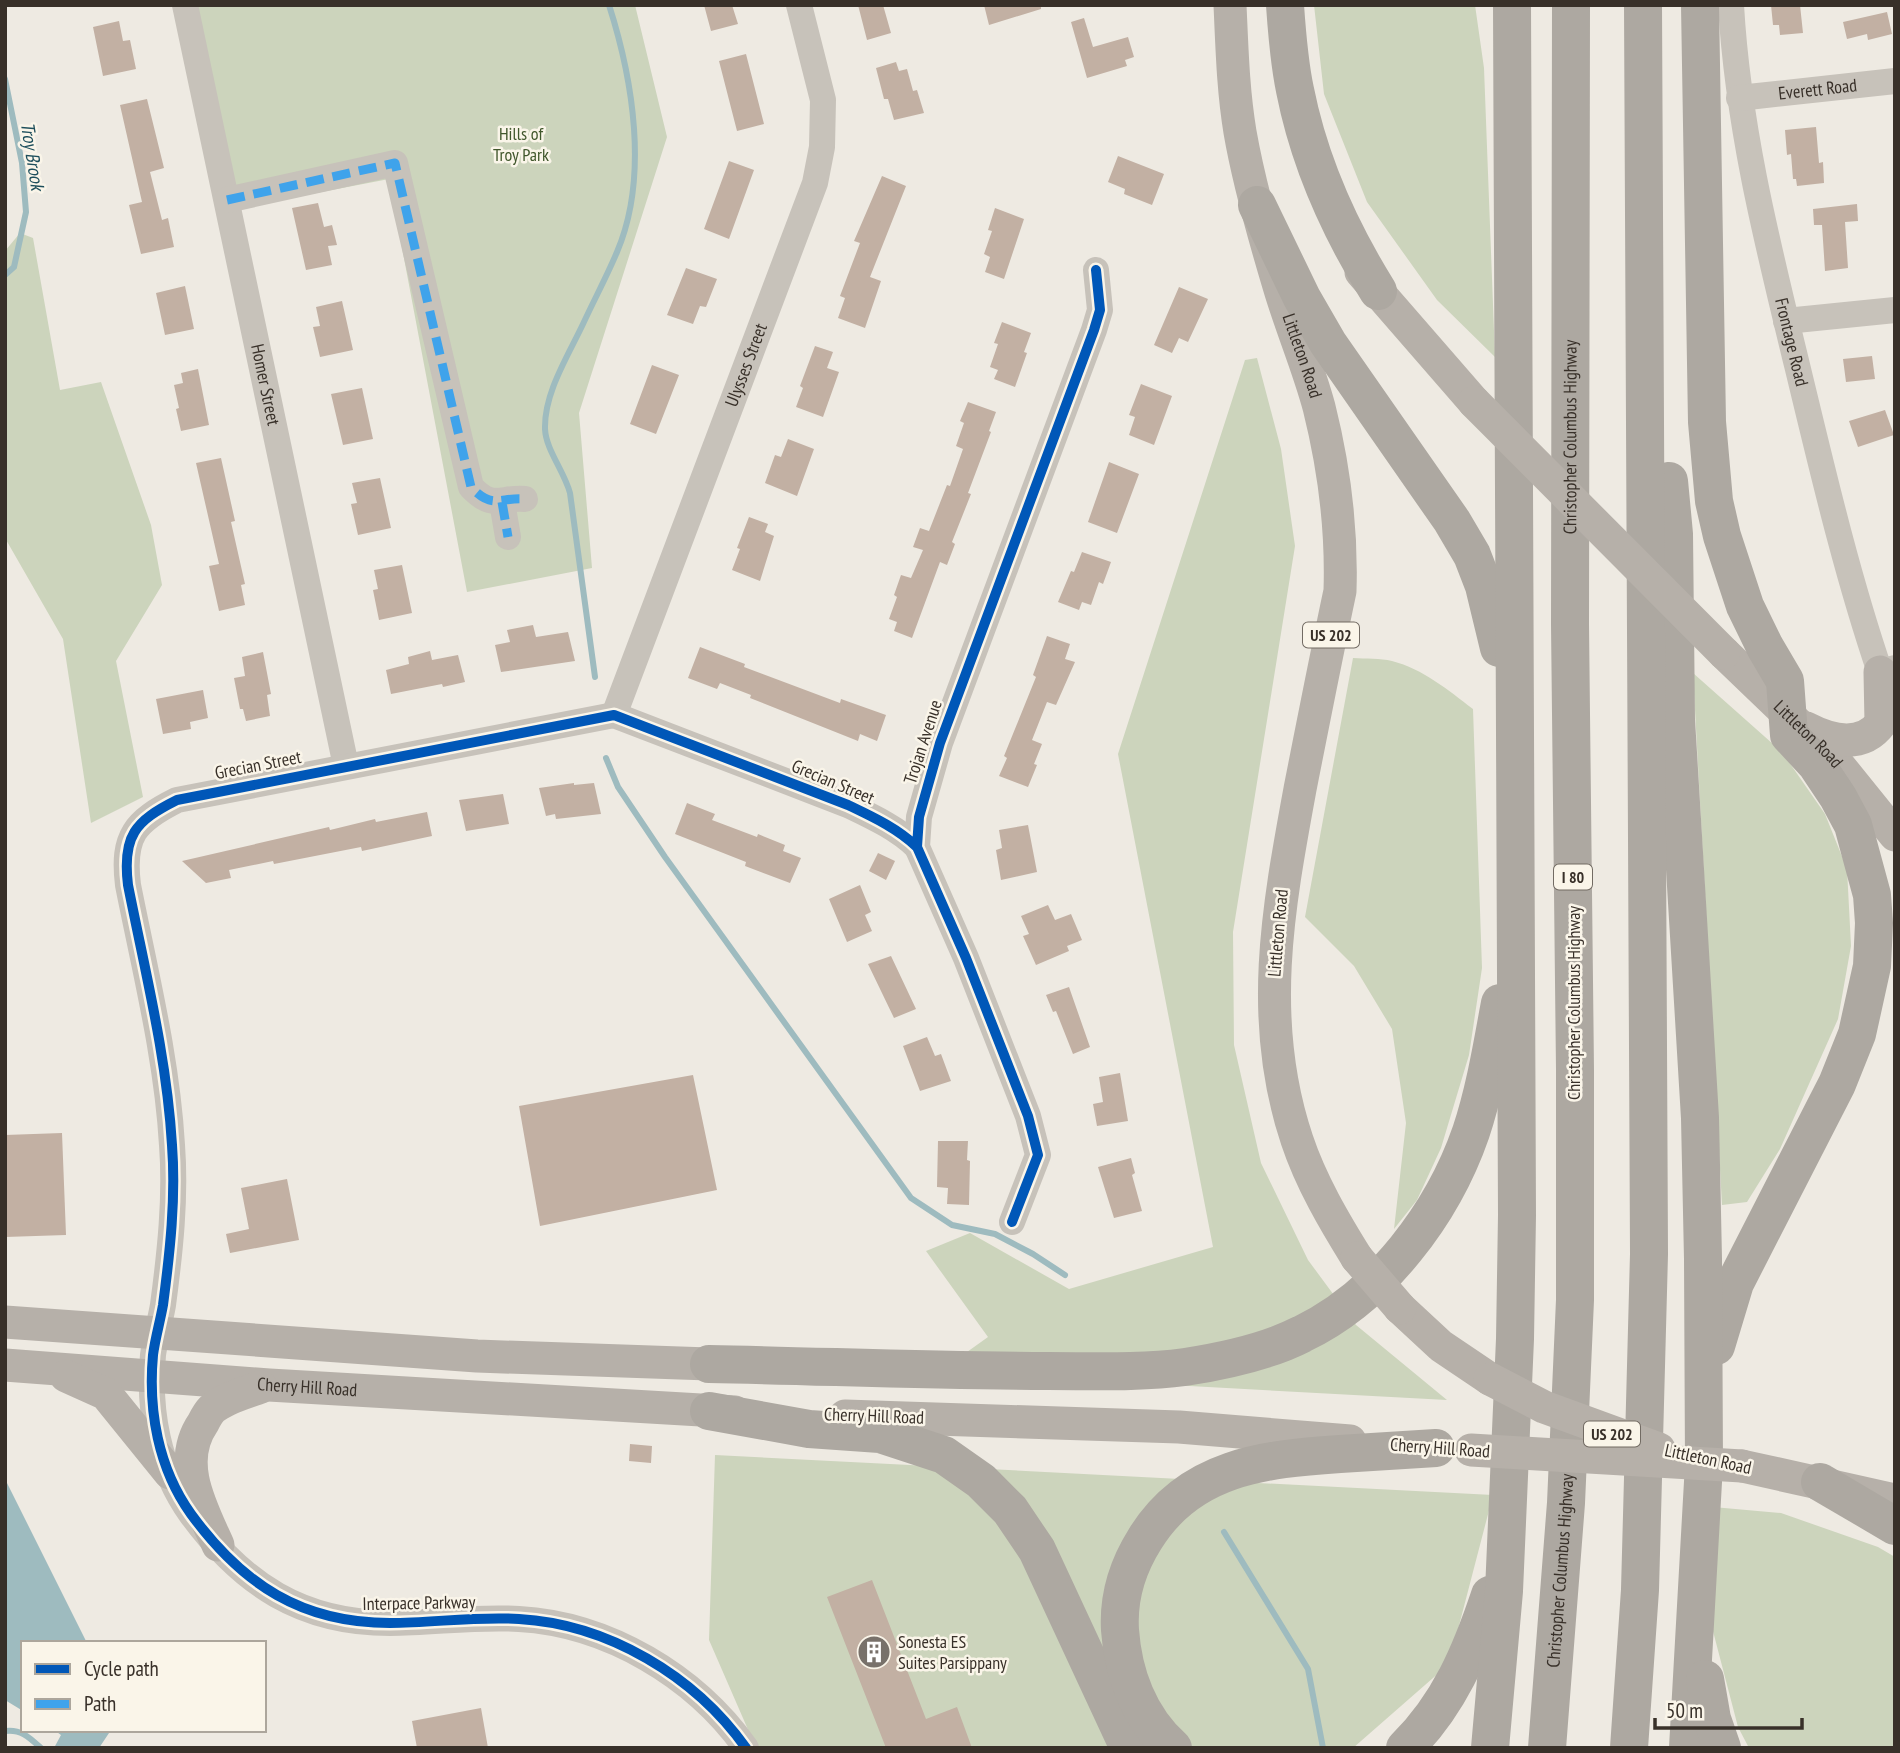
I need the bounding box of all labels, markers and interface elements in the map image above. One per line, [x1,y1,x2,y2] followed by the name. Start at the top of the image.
[1777,73,1858,105] street label: Everett Road
[16,120,51,194] water label: Troy Brook
[493,122,549,166] park label: Hills of Troy Park
[1770,296,1814,388] street label: Frontage Road
[1278,310,1328,401] street label: Littleton Road
[720,320,772,410] street label: Ulysses Street
[1558,340,1581,534] street label: Christopher Columbus Highway
[246,342,286,427] street label: Homer Street
[1303,622,1359,648] road number: US 202
[1769,695,1848,773] street label: Littleton Road
[898,697,947,787] street label: Trojan Avenue
[213,745,303,784] street label: Grecian Street
[788,754,878,809] street label: Grecian Street
[1554,864,1592,890] road number: I 80
[1262,888,1293,978] street label: Littleton Road
[1562,906,1585,1100] street label: Christopher Columbus Highway
[256,1372,358,1401] street label: Cherry Hill Road
[824,1402,924,1429] street label: Cherry Hill Road
[1584,1422,1640,1446] road number: US 202
[1389,1433,1491,1462] street label: Cherry Hill Road
[1663,1438,1753,1479] street label: Littleton Road
[1541,1473,1578,1668] street label: Christopher Columbus Highway
[362,1590,476,1615] street label: Interpace Parkway
[898,1630,1007,1674] place label: Sonesta ES Suites Parsippany
[855,1633,893,1671] building icon: Sonesta ES Suites Parsippany
[21,1641,266,1732] legend
[84,1655,159,1682] text: Cycle path
[1655,1686,1802,1730] scale bar
[84,1690,116,1717] text: Path
[1666,1697,1703,1724] text: 50 m

